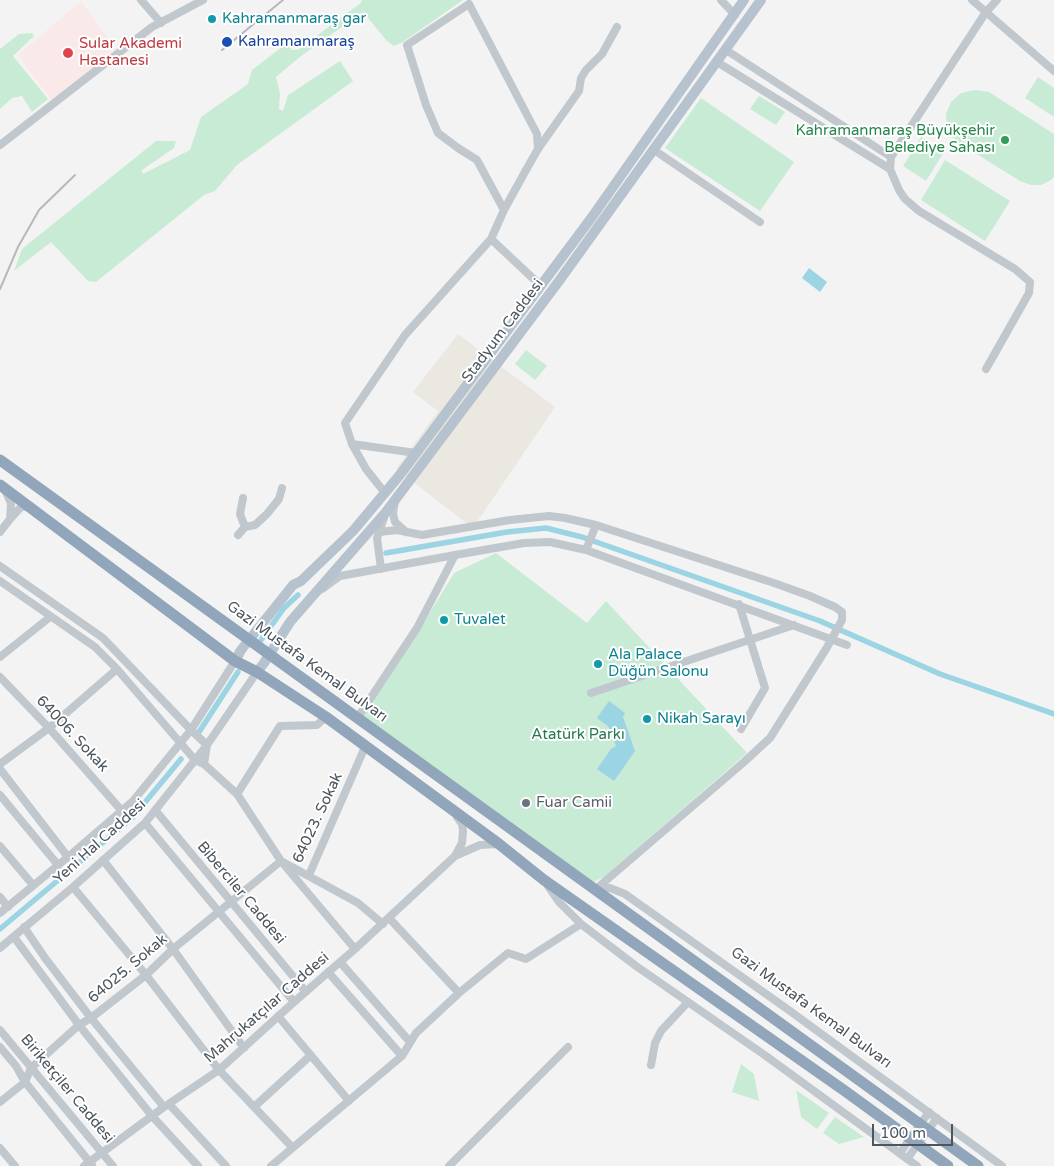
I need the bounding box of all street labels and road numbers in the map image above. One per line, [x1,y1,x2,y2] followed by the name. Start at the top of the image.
[458,276,548,386] street label: Stadyum Caddesi
[223,598,391,726] street label: Gazi Mustafa Kemal Bulvarı
[32,692,112,776] street label: 64006. Sokak
[289,770,347,866] street label: 64023. Sokak
[50,796,150,888] street label: Yeni Hal Caddesi
[193,838,289,948] street label: Biberciler Caddesi
[85,931,171,1007] street label: 64025. Sokak
[727,944,895,1072] street label: Gazi Mustafa Kemal Bulvarı
[201,949,333,1067] street label: Mahrukatçılar Caddesi
[16,1031,118,1147] street label: Biriketçiler Caddesi

